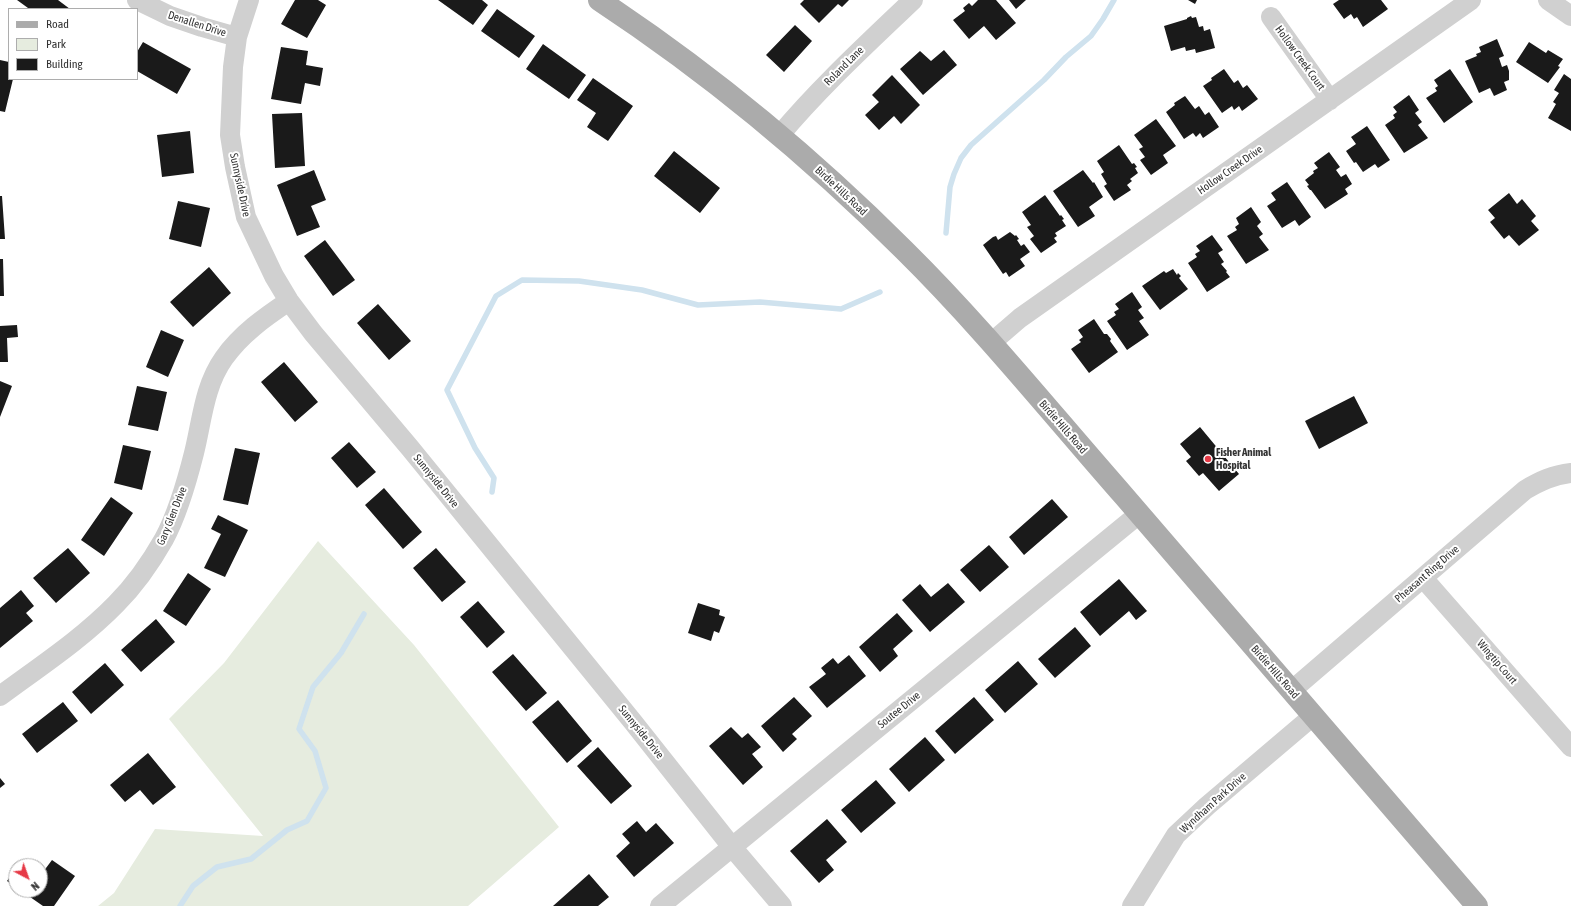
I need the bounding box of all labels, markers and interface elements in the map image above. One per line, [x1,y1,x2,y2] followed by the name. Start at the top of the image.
[8,8,138,80] legend
[166,8,228,40] street label: Denallen Drive
[46,17,69,31] text: Road
[1272,23,1328,93] street label: Hollow Creek Court
[46,37,66,51] text: Park
[821,43,867,89] street label: Roland Lane
[46,57,83,71] text: Building
[1195,143,1265,197] street label: Hollow Creek Drive
[227,152,253,218] street label: Sunnyside Drive
[812,164,870,218] street label: Birdie Hills Road
[1036,398,1090,456] street label: Birdie Hills Road
[1216,446,1271,472] place label: Fisher Animal Hospital
[411,452,461,510] street label: Sunnyside Drive
[1203,454,1213,464] marker: Fisher Animal Hospital
[154,485,190,547] street label: Gary Glen Drive
[1392,543,1462,605] street label: Pheasant Ring Drive
[1474,637,1520,687] street label: Wingtip Court
[1248,643,1302,701] street label: Birdie Hills Road
[875,689,923,731] street label: Soutee Drive
[616,703,666,761] street label: Sunnyside Drive
[1177,770,1249,836] street label: Wyndham Park Drive
[8,858,48,898] north arrow
[29,880,42,893] text: N

